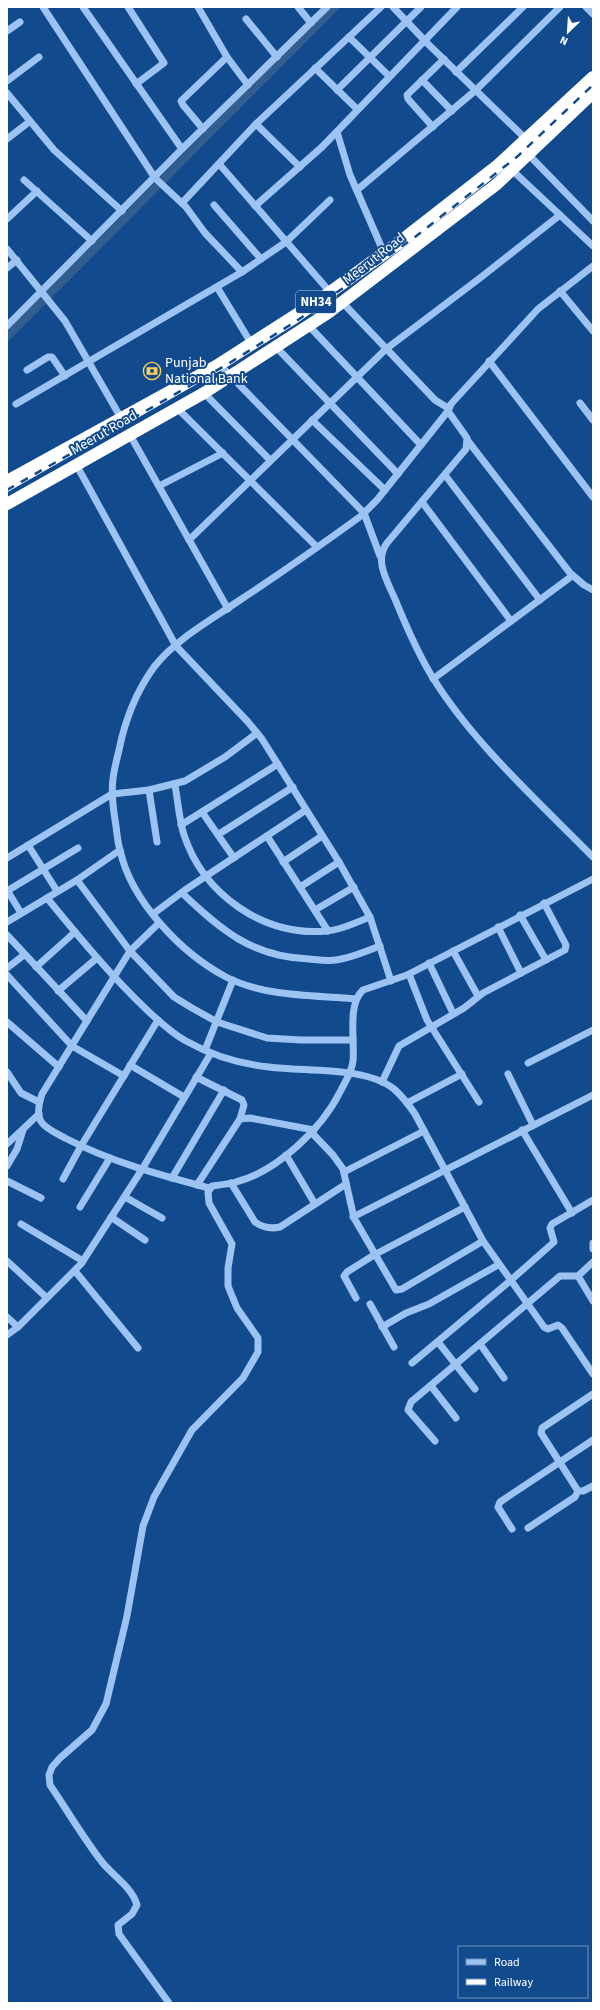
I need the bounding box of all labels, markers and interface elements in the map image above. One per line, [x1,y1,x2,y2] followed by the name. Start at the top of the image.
[548,12,588,52] north arrow
[557,32,570,49] text: N
[339,228,409,290] street label: Meerut Road
[296,291,336,313] road number: NH34
[165,353,248,389] place label: Punjab National Bank
[142,361,162,381] bank icon: Punjab National Bank
[67,406,141,460] street label: Meerut Road
[458,1946,588,1998] legend
[494,1954,520,1971] text: Road
[494,1974,533,1991] text: Railway

